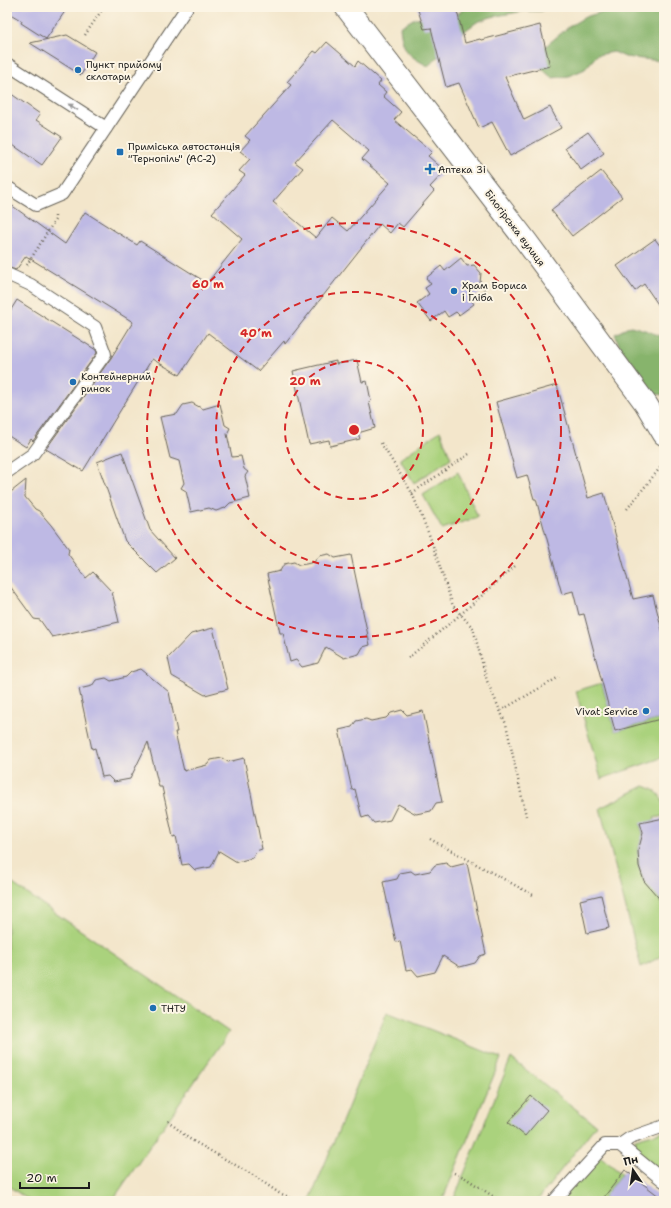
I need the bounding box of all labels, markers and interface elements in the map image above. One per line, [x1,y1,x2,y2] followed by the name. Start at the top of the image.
[86,58,162,83] place label: Пункт прийому склотари
[73,65,83,75] marker: Пункт прийому склотари
[68,103,78,111] one-way arrow
[128,140,240,165] place label: Приміська автостанція "Тернопіль" (АС-2)
[115,147,125,157] marker: Приміська автостанція "Тернопіль" (АС-2)
[438,163,486,176] place label: Аптека 3і
[425,164,435,174] marker: Аптека 3і
[482,187,548,269] street label: Білогірська вулиця
[192,276,224,292] text: 60 m
[462,279,528,304] place label: Храм Бориса і Гліба
[449,286,459,296] marker: Храм Бориса і Гліба
[240,325,272,341] text: 40 m
[81,370,152,395] place label: Контейнерний ринок
[289,373,321,389] text: 20 m
[68,377,78,387] marker: Контейнерний ринок
[347,423,361,437] centre of rings
[575,705,638,718] place label: Vivat Service
[641,706,651,716] marker: Vivat Service
[161,1002,186,1015] place label: ТНТУ
[148,1003,158,1013] marker: ТНТУ
[613,1150,653,1190] north arrow
[622,1152,640,1170] text: Пн
[20,1164,89,1190] scale bar
[26,1170,57,1186] text: 20 m

